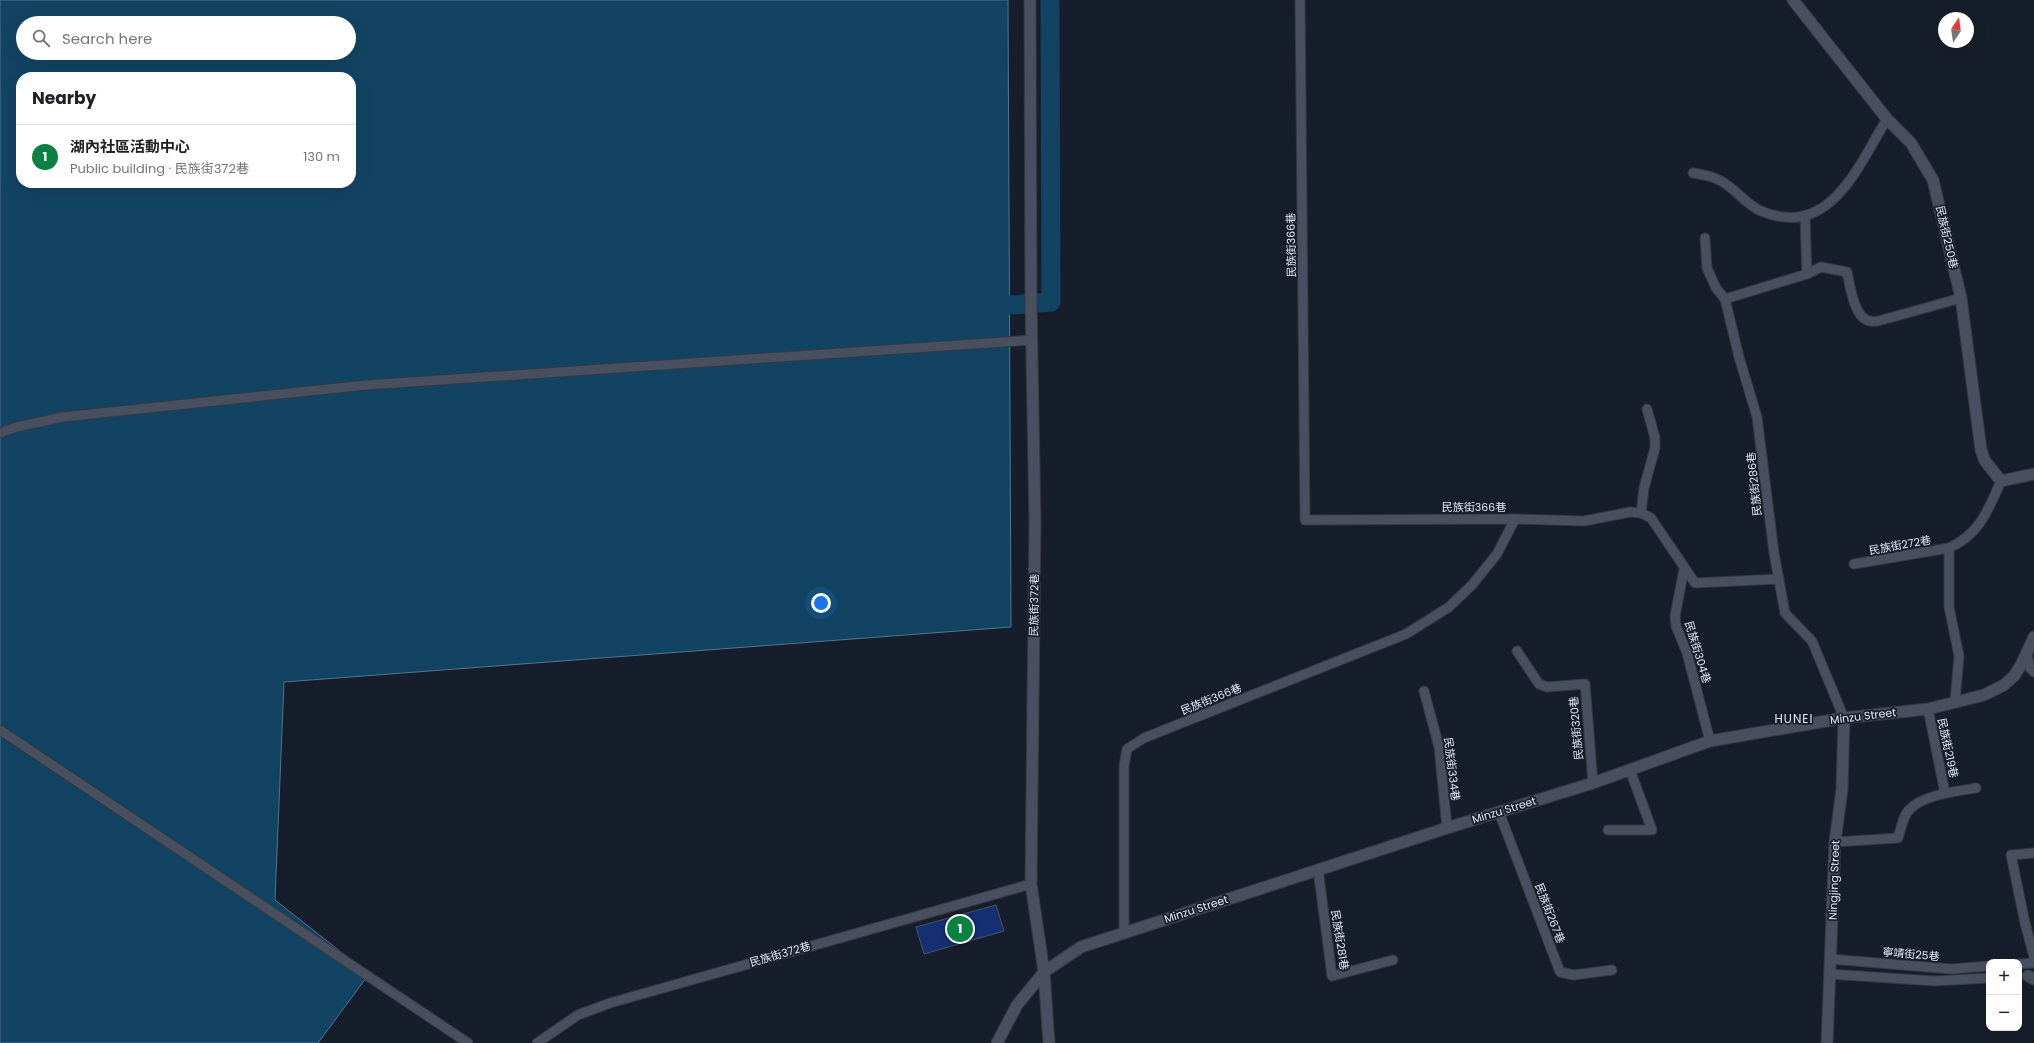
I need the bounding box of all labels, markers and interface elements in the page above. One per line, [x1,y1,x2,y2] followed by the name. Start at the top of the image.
[1938,12,1974,48] north arrow
[16,16,356,60] search box
[30,27,52,49] icon: search
[62,28,152,49] text: Search here
[32,86,96,110] text: Nearby
[70,136,190,157] text: 湖內社區活動中心
[43,147,47,166] text: 1
[303,147,340,166] text: 130 m
[70,159,249,178] text: Public building · 民族街372巷
[1932,204,1962,270] street label: 民族街250巷
[1282,213,1300,277] street label: 民族街366巷
[1743,451,1765,517] street label: 民族街286巷
[1442,499,1506,515] street label: 民族街366巷
[1868,532,1932,558] street label: 民族街272巷
[1025,573,1043,637] street label: 民族街372巷
[811,593,831,613] your location
[1681,619,1715,685] street label: 民族街304巷
[1178,680,1244,718] street label: 民族街366巷
[1565,696,1587,760] street label: 民族街320巷
[1829,704,1897,728] street label: Minzu Street
[1775,710,1813,727] district label: HUNEI
[1934,717,1962,779] street label: 民族街219巷
[1440,736,1464,802] street label: 民族街334巷
[1470,793,1538,827] street label: Minzu Street
[1825,840,1843,920] street label: Ningjing Street
[1531,881,1569,945] street label: 民族街267巷
[1162,891,1230,927] street label: Minzu Street
[1327,909,1353,971] street label: 民族街281巷
[947,914,973,944] pin: 1
[748,938,812,970] street label: 民族街372巷
[1882,944,1940,964] street label: 寧靖街25巷
[1986,959,2022,1031] map controls
[1986,959,2022,995] button: +
[1986,995,2022,1031] button: −

